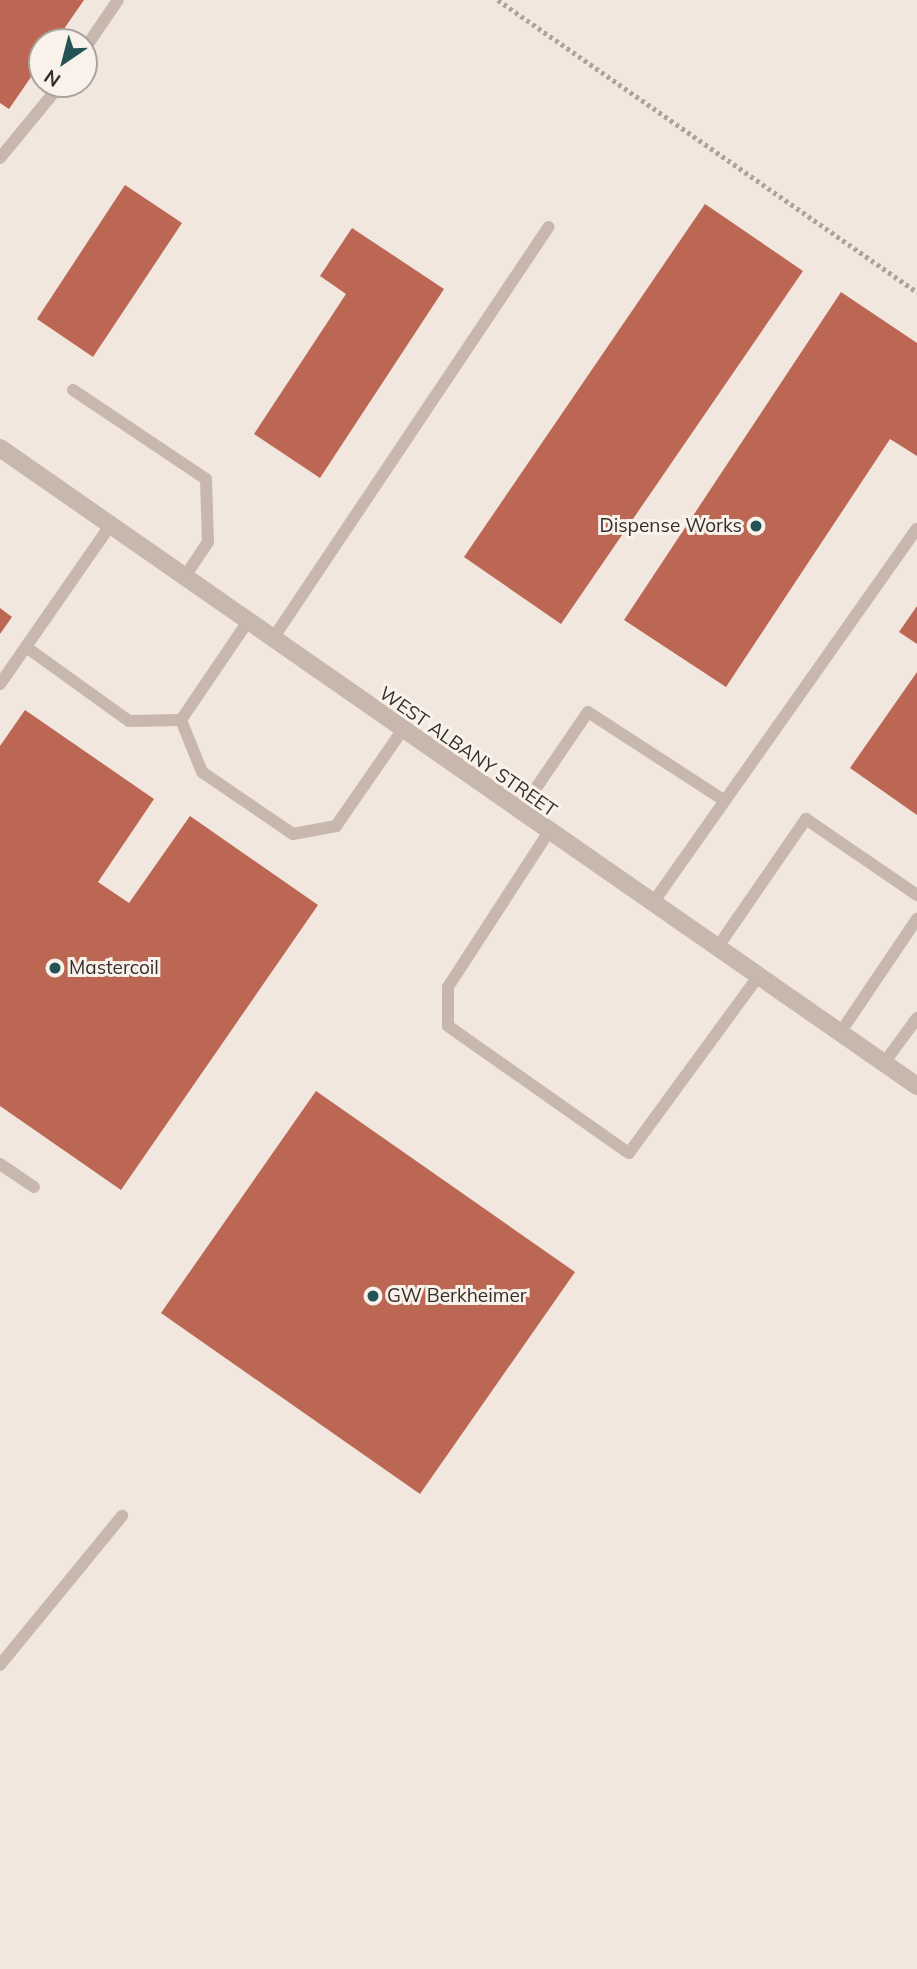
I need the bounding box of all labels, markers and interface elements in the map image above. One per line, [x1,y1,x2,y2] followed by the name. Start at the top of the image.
[28,28,98,98] north arrow
[39,65,65,93] text: N
[599,515,742,537] place label: Dispense Works
[748,518,764,534] marker: Dispense Works
[375,682,561,822] street label: WEST ALBANY STREET
[69,957,159,979] place label: Mastercoil
[47,960,63,976] marker: Mastercoil
[387,1285,527,1307] place label: GW Berkheimer
[365,1288,381,1304] marker: GW Berkheimer

